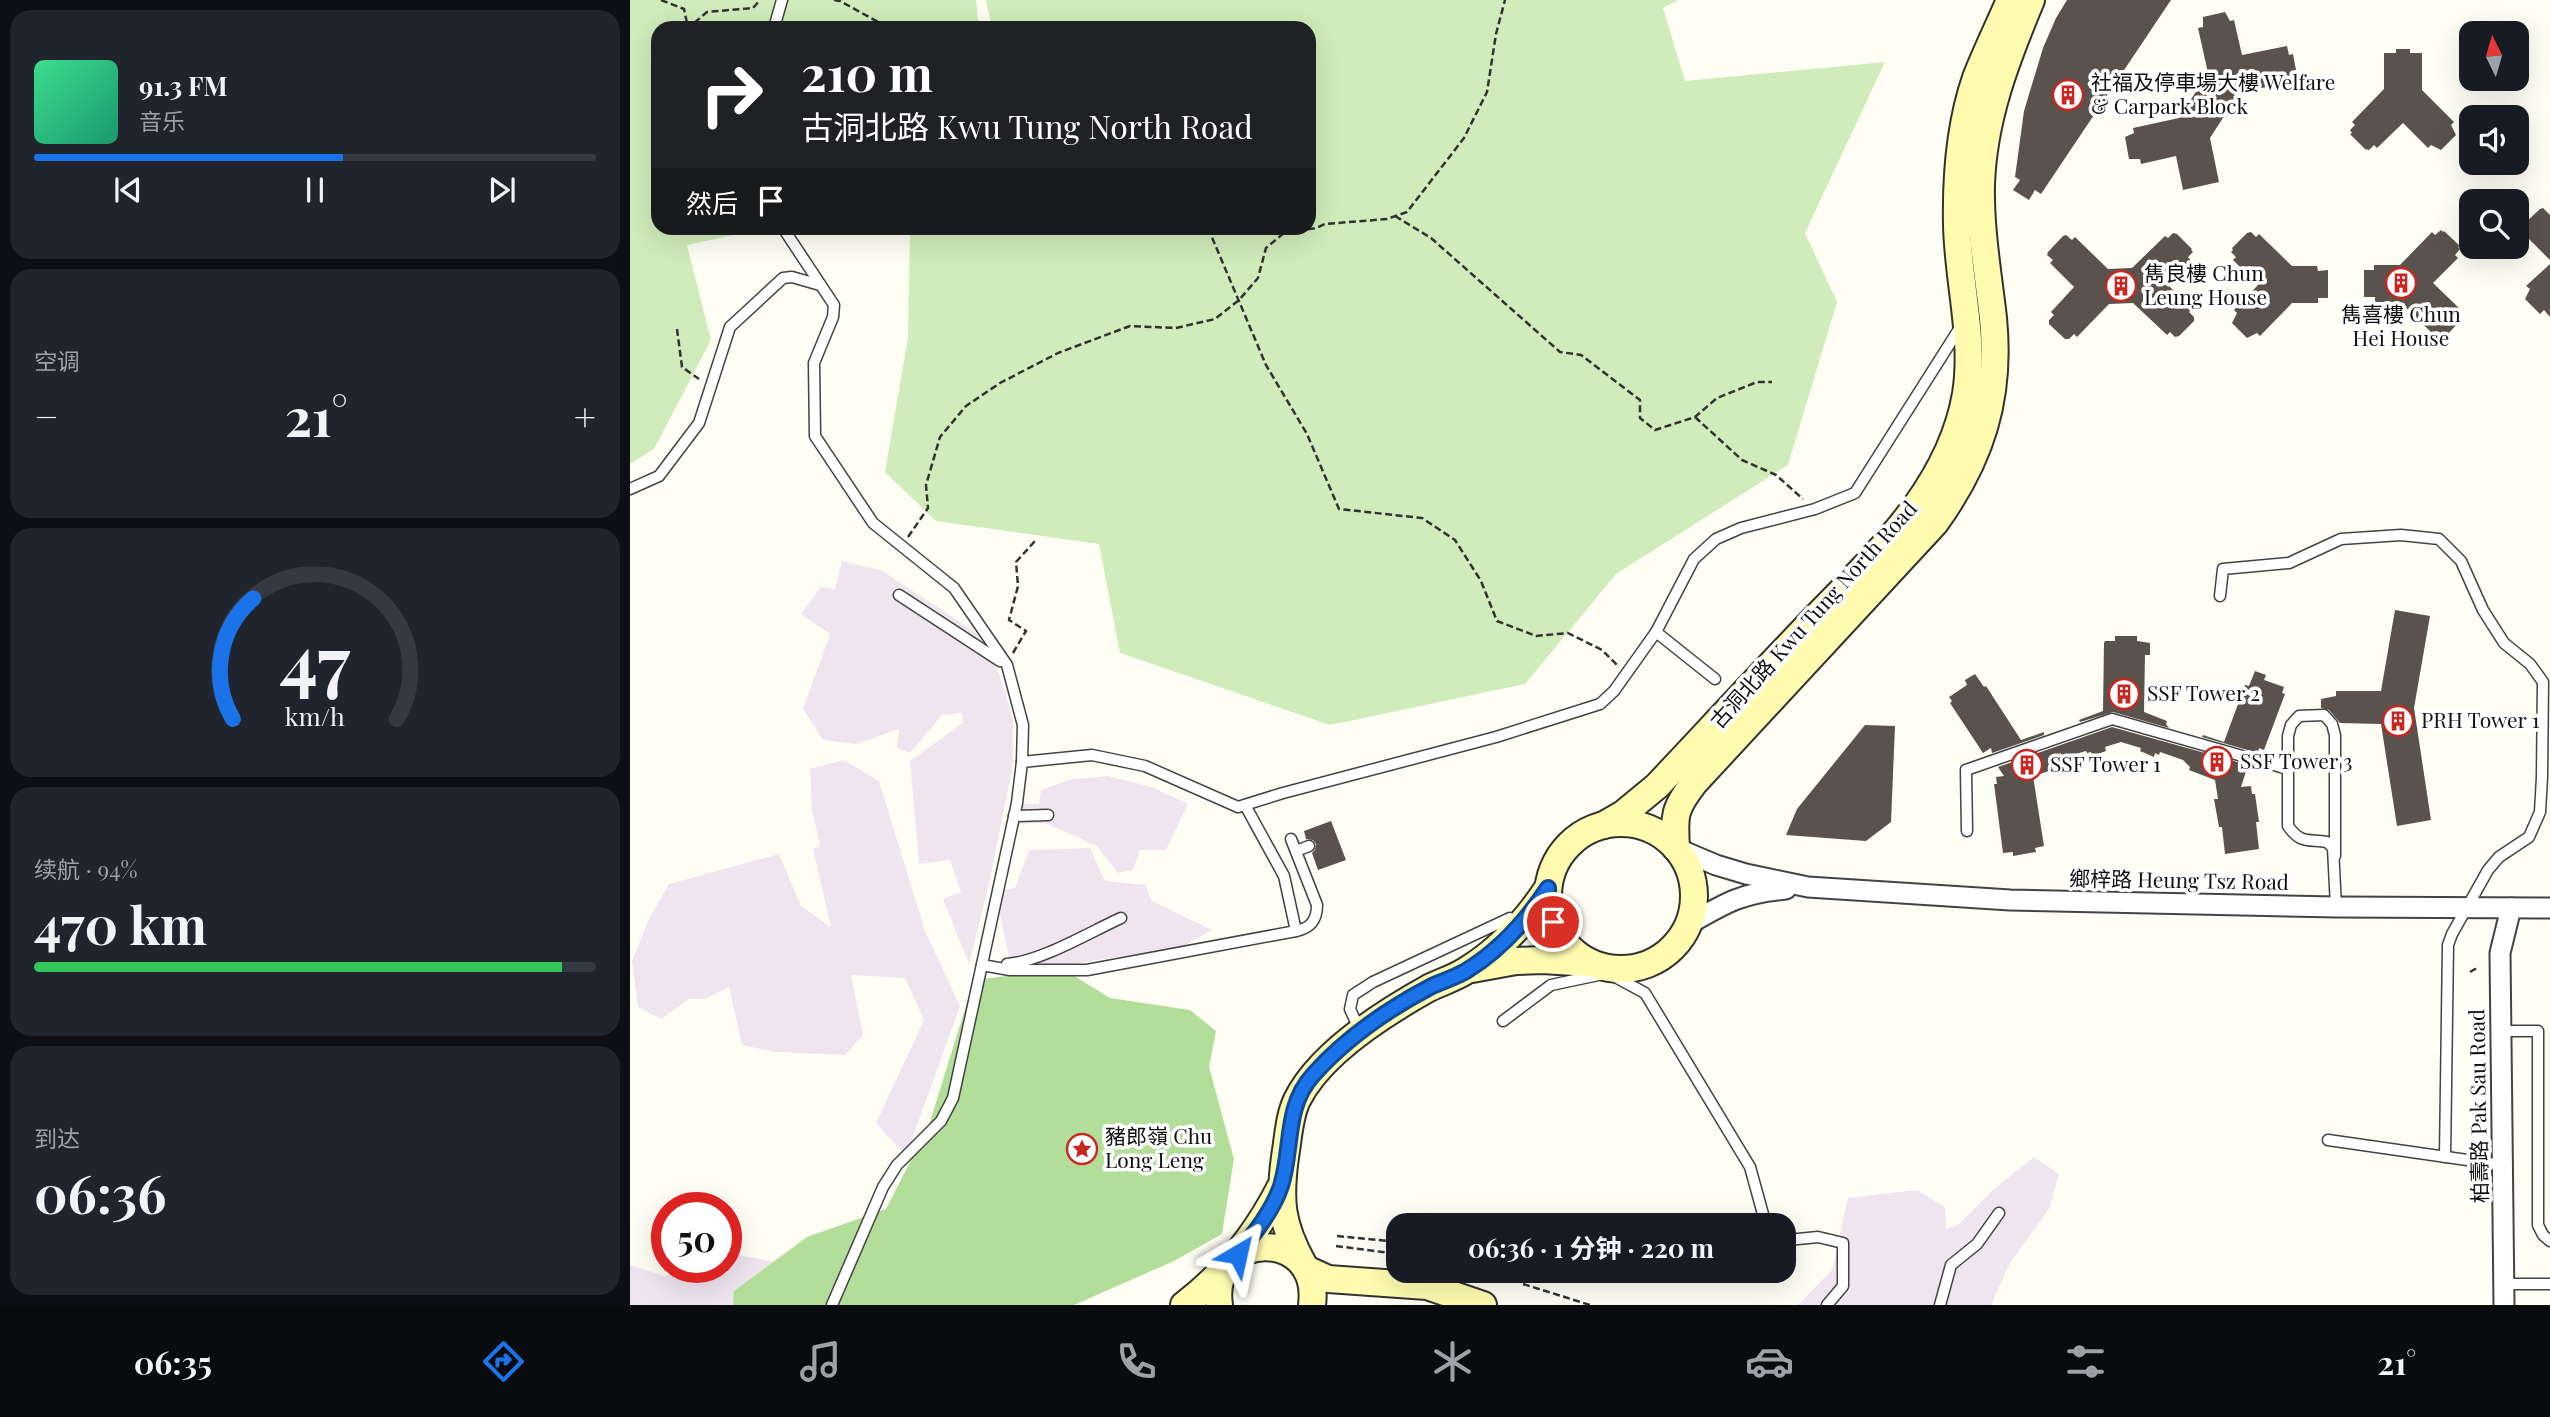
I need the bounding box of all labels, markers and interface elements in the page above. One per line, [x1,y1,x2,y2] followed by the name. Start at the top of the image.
[2459,21,2529,91] north arrow
[2459,21,2529,259] map controls
[801,39,933,104] text: 210 m
[686,49,777,140] icon: right
[2091,67,2335,119] place label: 社福及停車場大樓 Welfare & Carpark Block
[139,68,228,103] text: 91.3 FM
[2051,78,2085,112] building icon: 社福及停車場大樓 Welfare & Carpark Block
[801,104,1253,147] text: 古洞北路 Kwu Tung North Road
[139,105,185,136] text: 音乐
[2459,105,2529,175] button: sound
[109,171,147,209] icon: previous
[296,171,334,209] icon: pause
[483,171,521,209] icon: next
[752,182,790,220] icon: arrive
[686,185,738,220] text: 然后
[2459,189,2529,259] button: search
[2144,258,2267,310] place label: 雋良樓 Chun Leung House
[2384,266,2418,300] building icon: 雋喜樓 Chun Hei House
[2104,269,2138,303] building icon: 雋良樓 Chun Leung House
[2341,299,2461,351] place label: 雋喜樓 Chun Hei House
[34,345,80,376] text: 空调
[285,381,348,450] text: 21°
[34,390,59,441] text: −
[574,390,596,441] text: +
[1703,494,1922,733] street label: 古洞北路 Kwu Tung North Road
[280,610,351,707] text: 47
[2107,677,2141,711] building icon: SSF Tower 2
[2147,678,2260,706] place label: SSF Tower 2
[285,698,345,731] text: km/h
[2381,704,2415,738] building icon: PRH Tower 1
[2421,705,2540,733] place label: PRH Tower 1
[2200,745,2234,779] building icon: SSF Tower 3
[2240,746,2353,774] place label: SSF Tower 3
[2010,748,2044,782] building icon: SSF Tower 1
[2050,749,2161,777] place label: SSF Tower 1
[34,853,138,884] text: 续航 · 94%
[2069,863,2289,895] street label: 鄉梓路 Heung Tsz Road
[34,889,207,958] text: 470 km
[1523,892,1583,952] pin
[1534,903,1572,941] icon: arrive
[2461,1009,2493,1203] street label: 柏壽路 Pak Sau Road
[1105,1121,1212,1173] place label: 豬郎嶺 Chu Long Leng
[34,1122,80,1153] text: 到达
[1065,1132,1099,1166] place icon: 豬郎嶺 Chu Long Leng
[34,1158,166,1227] text: 06:36
[651,1192,742,1283] speed limit sign: 50
[1201,1217,1275,1291] position arrow
[1468,1230,1714,1265] text: 06:36 · 1 分钟 · 220 m
[479,1337,528,1386] icon: directions
[796,1337,845,1386] icon: music
[1112,1337,1161,1386] icon: phone
[1428,1337,1477,1386] icon: climate
[1745,1337,1794,1386] icon: car
[2061,1337,2110,1386] icon: filters
[134,1340,212,1383] text: 06:35
[2378,1340,2416,1383] text: 21°

